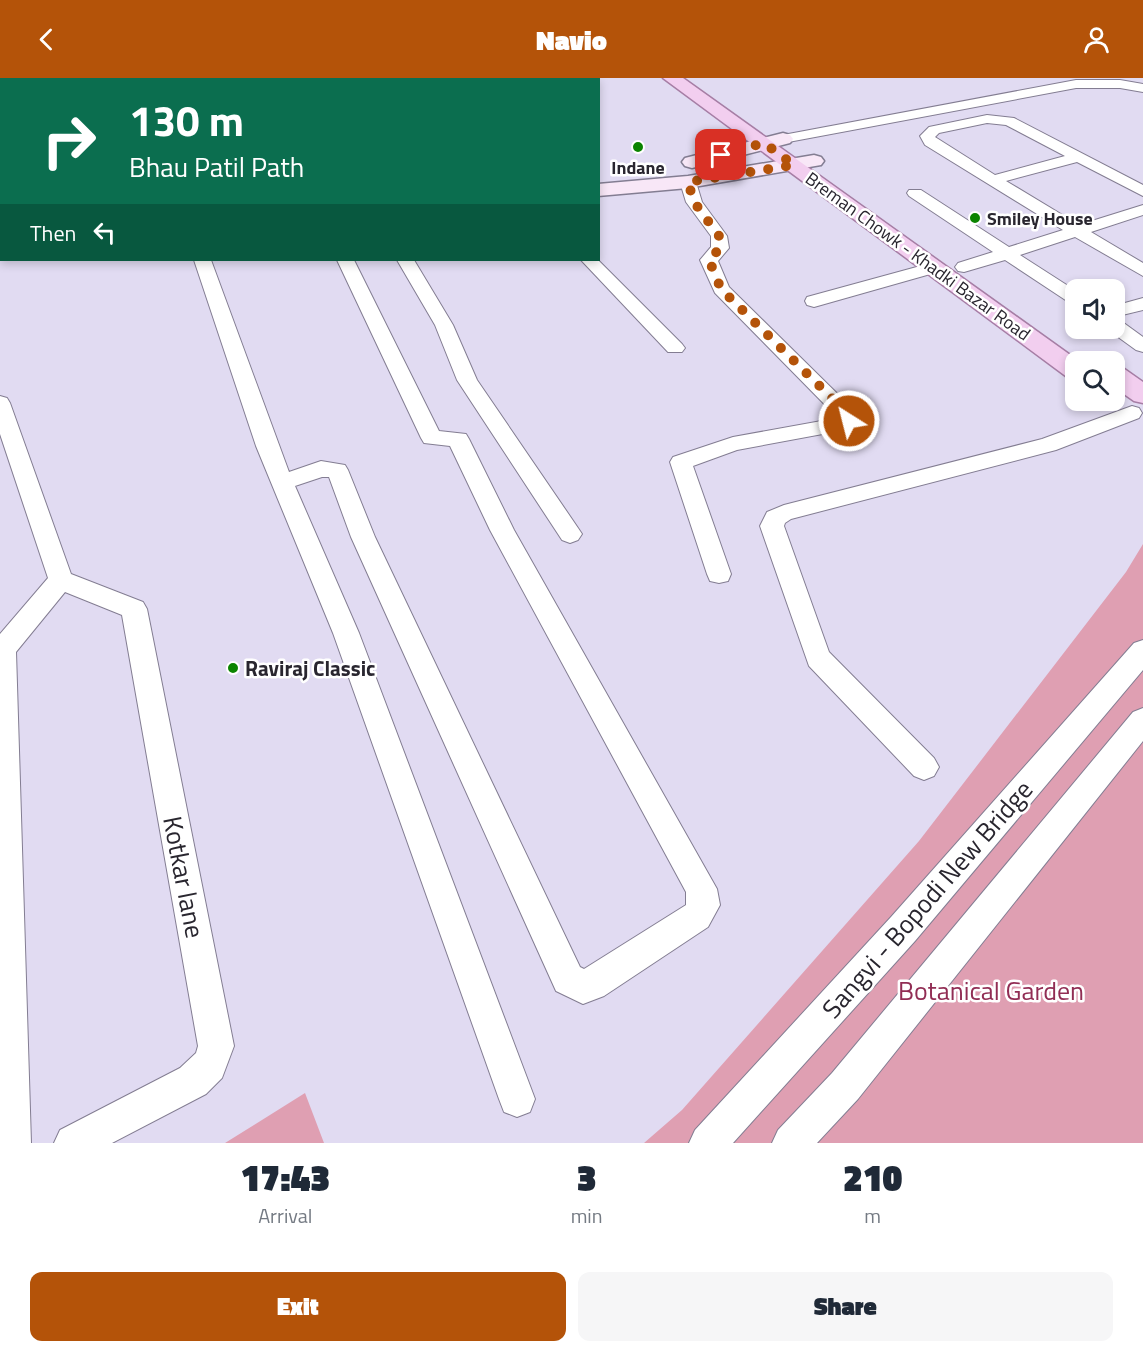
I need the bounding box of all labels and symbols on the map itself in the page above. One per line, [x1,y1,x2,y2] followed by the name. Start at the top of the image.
[695,129,746,180] pin
[631,140,645,154] marker: Indane
[611,154,665,181] place label: Indane
[800,165,1036,347] street label: Breman Chowk - Khadki Bazar Road
[987,205,1093,232] place label: Smiley House
[968,211,982,225] marker: Smiley House
[817,389,881,453] position arrow
[245,652,375,684] place label: Raviraj Classic
[226,661,240,675] marker: Raviraj Classic
[812,771,1042,1027] street label: Sangvi - Bopodi New Bridge
[153,813,215,941] street label: Kotkar lane
[898,971,1084,1010] park label: Botanical Garden

